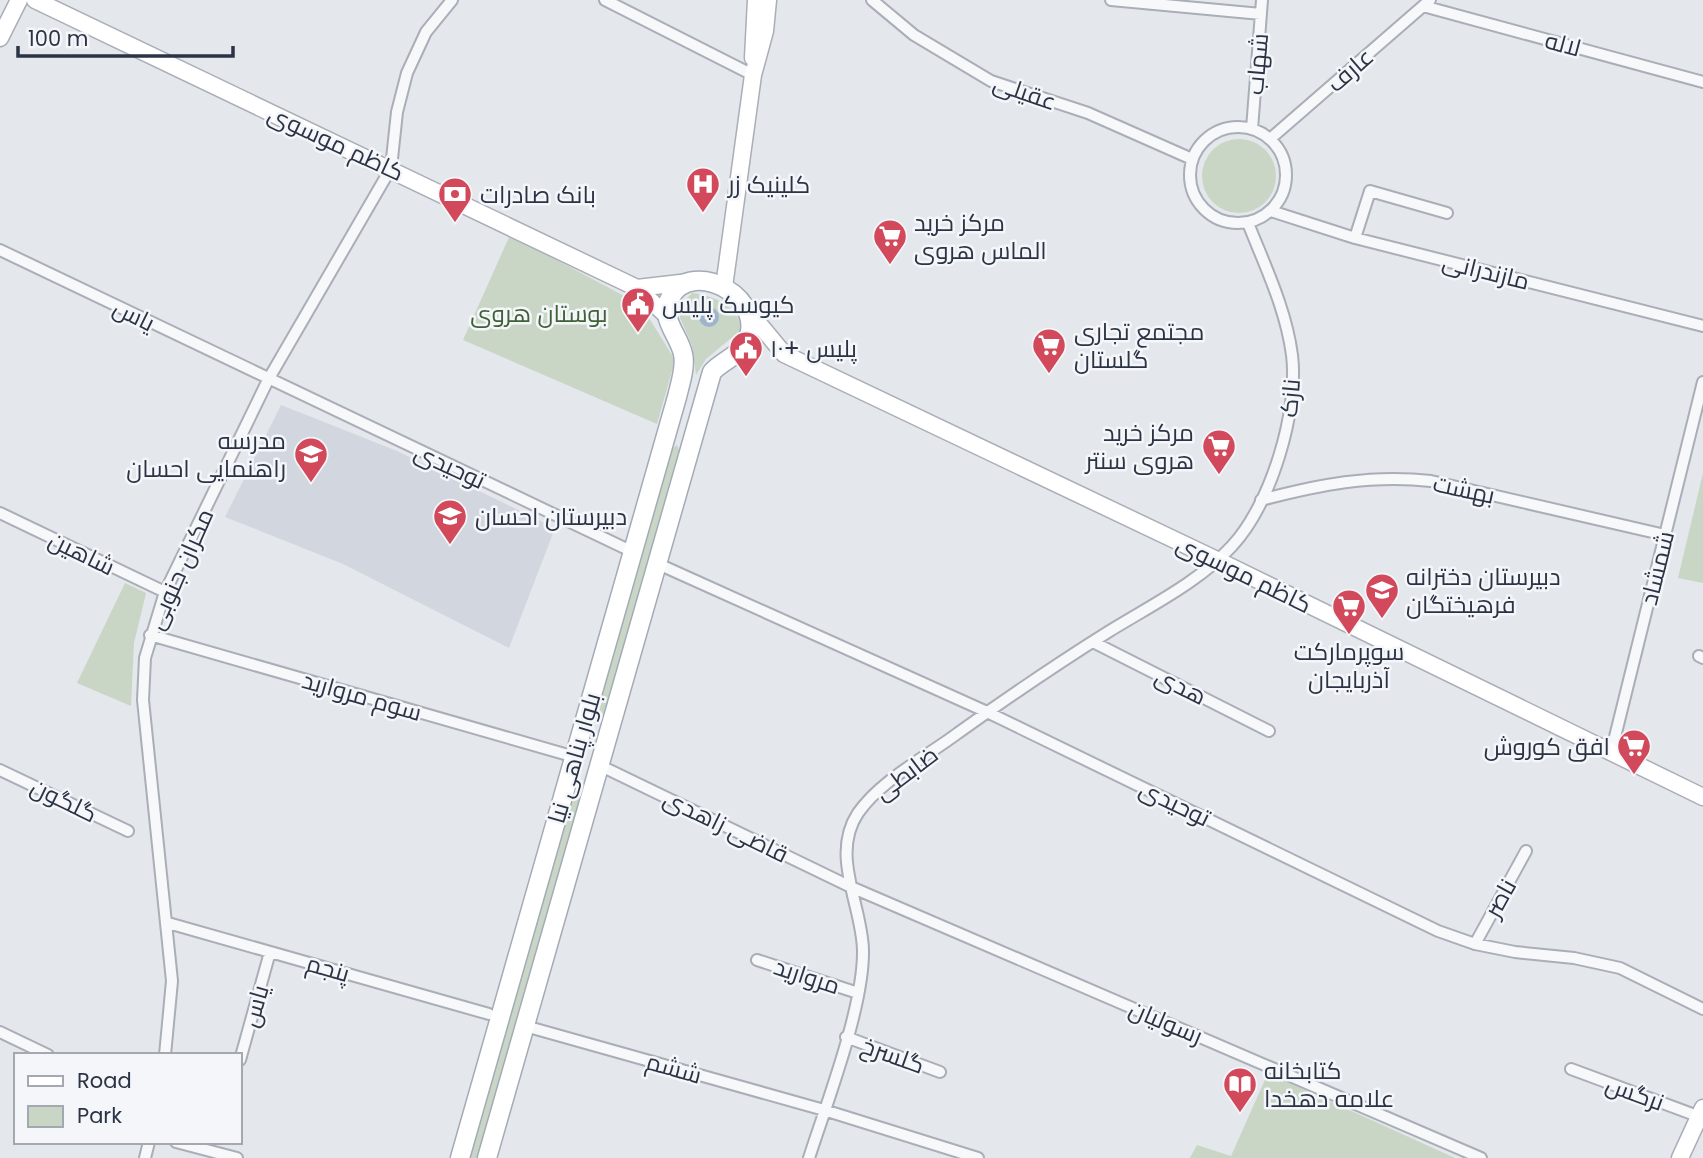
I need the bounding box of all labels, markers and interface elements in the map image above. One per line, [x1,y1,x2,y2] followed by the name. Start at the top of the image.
[18,14,233,58] scale bar
[1541,23,1585,65] street label: لاله
[28,24,88,53] text: 100 m
[1238,32,1276,96] street label: شهاب
[1319,40,1381,100] street label: عارف
[989,66,1061,118] street label: عقیلی
[263,97,409,189] street label: کاظم موسوی
[684,165,722,214] hospital icon: کلینیک زر
[726,168,810,201] place label: کلینیک زر
[436,175,474,224] bank icon: بانک صادرات
[480,178,596,211] place label: بانک صادرات
[914,206,1047,267] place label: مرکز خرید الماس هروی
[871,217,909,266] supermarket icon: مرکز خرید الماس هروی
[1439,244,1533,298] street label: مازندرانی
[619,285,657,334] public building icon: کیوسک پلیس
[662,288,795,321] place label: کیوسک پلیس
[108,291,161,339] street label: یاس
[470,297,608,330] park label: بوستان هروی
[1074,315,1204,376] place label: مجتمع تجاری گلستان
[1030,326,1068,375] supermarket icon: مجتمع تجاری گلستان
[727,329,765,378] public building icon: پلیس +۱۰
[770,332,858,365] place label: پلیس +۱۰
[1272,377,1308,419] street label: نازک
[1084,416,1194,477] place label: مرکز خرید هروی سنتر
[126,424,286,485] place label: مدرسه راهنمایی احسان
[1200,427,1238,476] supermarket icon: مرکز خرید هروی سنتر
[292,435,330,484] school or university icon: مدرسه راهنمایی احسان
[409,435,491,497] street label: توحیدی
[1430,466,1498,512] street label: بهشت
[431,497,469,546] school or university icon: دبیرستان احسان
[475,500,627,533] place label: دبیرستان احسان
[139,503,221,635] street label: مکران جنوبی
[43,523,121,583] street label: شاهین
[1171,527,1317,621] street label: کاظم موسوی
[1632,527,1682,609] street label: شمشاد
[1406,560,1561,621] place label: دبیرستان دخترانه فرهیختگان
[1363,571,1401,620] school or university icon: دبیرستان دخترانه فرهیختگان
[1330,587,1368,636] supermarket icon: سوپرمارکت آذربایجان
[1294,635,1404,696] place label: سوپرمارکت آذربایجان
[1150,659,1212,713] street label: هدی
[298,663,426,729] street label: سوم مروارید
[540,689,608,827] street label: بلوار پناهی نیا
[1615,727,1653,776] supermarket icon: افق کوروش
[1484,730,1610,763] place label: افق کوروش
[867,738,945,808] street label: ضابطی
[25,770,103,830] street label: گلگون
[1134,772,1216,835] street label: توحیدی
[658,782,794,870] street label: قاضی زاهدی
[1475,873,1524,925] street label: ناصر
[302,946,354,990] street label: پنجم
[770,950,844,1002] street label: مروارید
[233,980,277,1031] street label: یاس
[1124,992,1208,1052] street label: رسولیان
[857,1028,929,1082] street label: گلسرخ
[642,1044,706,1092] street label: ششم
[14,1053,242,1144] legend
[1264,1054,1394,1115] place label: کتابخانه علامه دهخدا
[1221,1065,1259,1114] library icon: کتابخانه علامه دهخدا
[77,1066,132,1095] text: Road
[1601,1067,1669,1119] street label: نرگس
[77,1101,122,1130] text: Park

